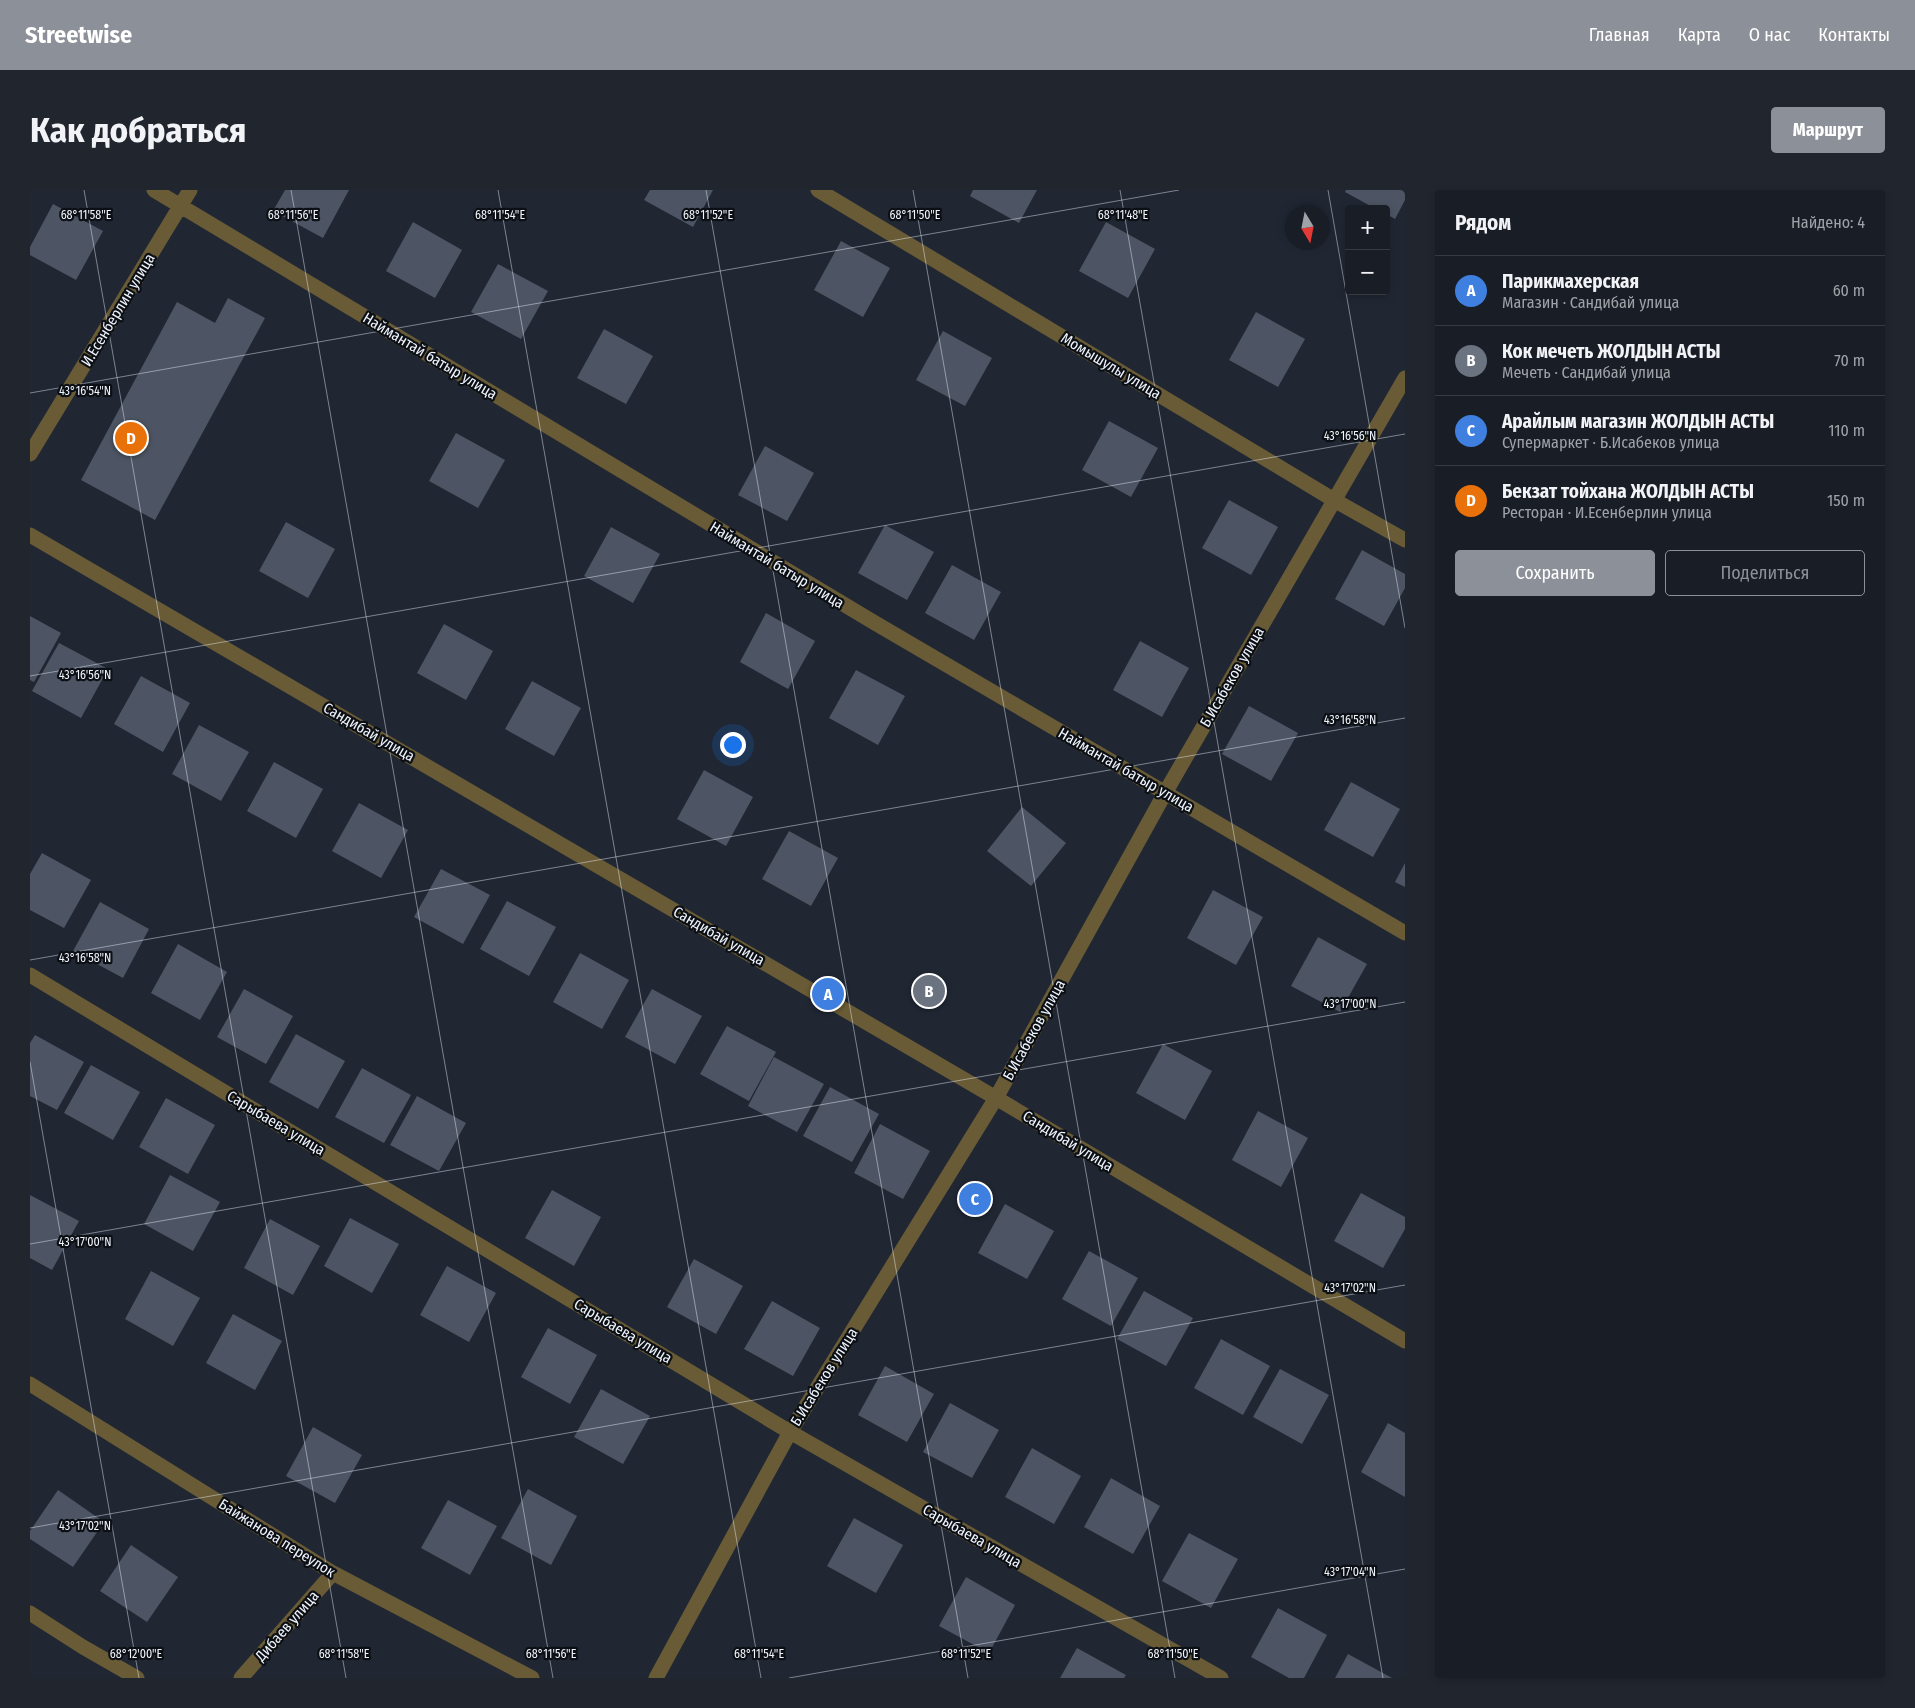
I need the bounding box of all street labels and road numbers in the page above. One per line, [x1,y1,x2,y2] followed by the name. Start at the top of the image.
[77,250,159,370] street label: И.Есенберлин улица
[360,309,500,403] street label: Наймантай батыр улица
[1058,329,1164,403] street label: Момышулы улица
[707,518,847,612] street label: Наймантай батыр улица
[1196,624,1268,730] street label: Б.Исабеков улица
[320,699,418,765] street label: Сандибай улица
[1055,724,1197,816] street label: Наймантай батыр улица
[670,903,768,969] street label: Сандибай улица
[999,976,1069,1084] street label: Б.Исабеков улица
[224,1087,328,1159] street label: Сарыбаева улица
[1019,1107,1117,1175] street label: Сандибай улица
[571,1295,675,1367] street label: Сарыбаева улица
[787,1325,861,1429] street label: Б.Исабеков улица
[215,1495,339,1581] street label: Байжанова переулок
[919,1500,1025,1572] street label: Сарыбаева улица
[251,1587,322,1666] street label: Дибаев улица

